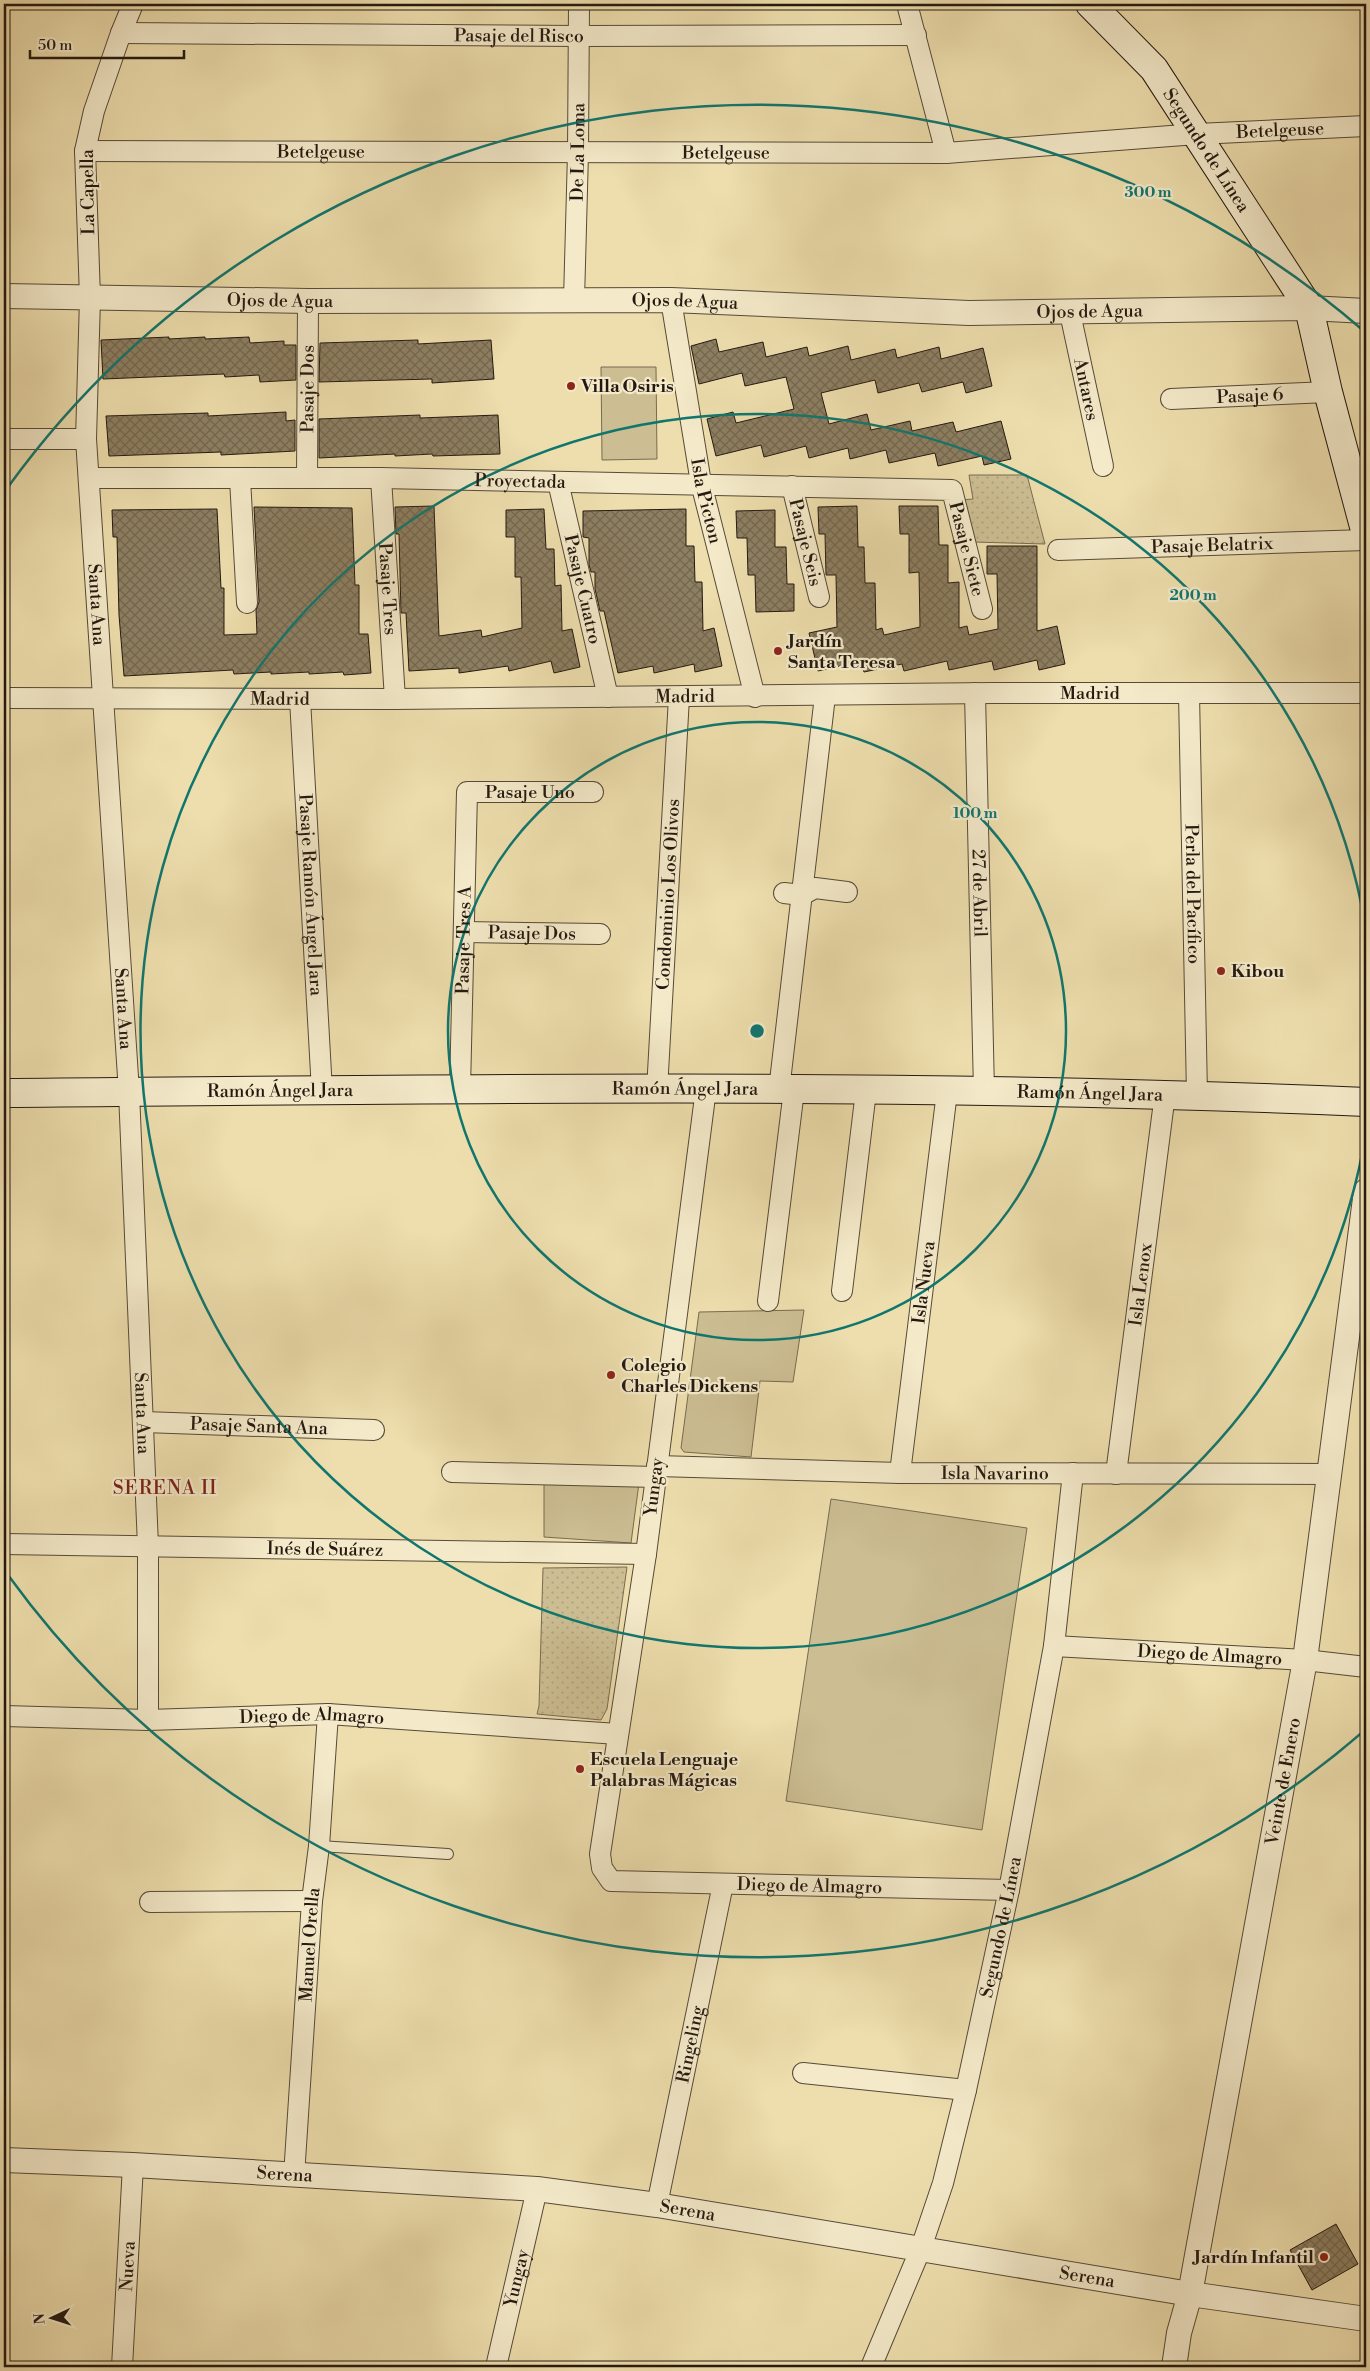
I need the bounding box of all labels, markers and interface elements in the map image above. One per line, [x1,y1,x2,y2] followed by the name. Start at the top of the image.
[454,24,584,48] street label: Pasaje del Risco
[30,28,184,60] scale bar
[38,36,72,55] text: 50 m
[1158,84,1256,217] street label: Segundo de Línea
[565,102,590,202] street label: De La Loma
[1235,116,1325,144] street label: Betelgeuse
[276,140,365,163] street label: Betelgeuse
[681,141,770,164] street label: Betelgeuse
[76,148,100,235] street label: La Capella
[1125,183,1172,202] text: 300 m
[227,288,334,313] street label: Ojos de Agua
[632,288,739,314] street label: Ojos de Agua
[1036,299,1144,324] street label: Ojos de Agua
[296,345,319,433] street label: Pasaje Dos
[1068,355,1104,423] street label: Antares
[580,375,674,398] place label: Villa Osiris
[565,380,577,392] marker: Villa Osiris
[1216,382,1284,408] street label: Pasaje 6
[686,456,727,546] street label: Isla Picton
[474,468,567,493] street label: Proyectada
[784,496,827,589] street label: Pasaje Seis
[944,499,990,599] street label: Pasaje Siete
[559,532,607,646] street label: Pasaje Cuatro
[1151,532,1274,558] street label: Pasaje Belatrix
[374,542,402,636] street label: Pasaje Tres
[83,563,111,647] street label: Santa Ana
[1169,586,1217,605] text: 200 m
[785,630,896,674] place label: Jardín Santa Teresa
[772,645,784,657] marker: Jardín Santa Teresa
[1060,682,1121,705] street label: Madrid
[655,684,716,708] street label: Madrid
[250,687,311,710] street label: Madrid
[485,781,575,804] street label: Pasaje Uno
[294,793,328,997] street label: Pasaje Ramón Ángel Jara
[651,798,685,991] street label: Condominio Los Olivos
[953,804,998,823] text: 100 m
[1180,824,1206,964] street label: Perla del Pacífico
[967,849,992,938] street label: 27 de Abril
[451,885,476,995] street label: Pasaje Tres A
[488,921,576,945] street label: Pasaje Dos
[1231,960,1284,983] place label: Kibou
[1215,965,1227,977] marker: Kibou
[109,967,138,1051] street label: Santa Ana
[748,1022,766,1040] centre of rings
[612,1077,759,1100] street label: Ramón Ángel Jara
[207,1078,354,1103] street label: Ramón Ángel Jara
[1017,1080,1164,1106] street label: Ramón Ángel Jara
[907,1239,940,1325] street label: Isla Nueva
[1124,1241,1157,1327] street label: Isla Lenox
[621,1354,758,1398] place label: Colegio Charles Dickens
[605,1369,617,1381] marker: Colegio Charles Dickens
[129,1372,156,1456] street label: Santa Ana
[190,1412,329,1440] street label: Pasaje Santa Ana
[639,1456,669,1519] street label: Yungay
[941,1462,1049,1485] street label: Isla Navarino
[113,1476,217,1500] district label: SERENA II
[267,1537,383,1561] street label: Inés de Suárez
[1137,1639,1283,1670] street label: Diego de Almagro
[239,1702,385,1729] street label: Diego de Almagro
[1260,1716,1306,1848] street label: Veinte de Enero
[590,1748,738,1792] place label: Escuela Lenguaje Palabras Mágicas
[574,1763,586,1775] marker: Escuela Lenguaje Palabras Mágicas
[975,1854,1027,2000] street label: Segundo de Línea
[737,1872,883,1899] street label: Diego de Almagro
[294,1885,325,2002] street label: Manuel Orella
[671,2003,709,2085] street label: Ringeling
[256,2161,314,2187] street label: Serena
[658,2194,718,2226] street label: Serena
[115,2239,140,2292] street label: Nueva
[1191,2246,1314,2269] place label: Jardín Infantil
[498,2247,534,2310] street label: Yungay
[1318,2251,1330,2263] marker: Jardín Infantil
[1058,2261,1118,2293] street label: Serena
[28,2294,78,2344] north arrow
[31,2313,49,2325] text: N

